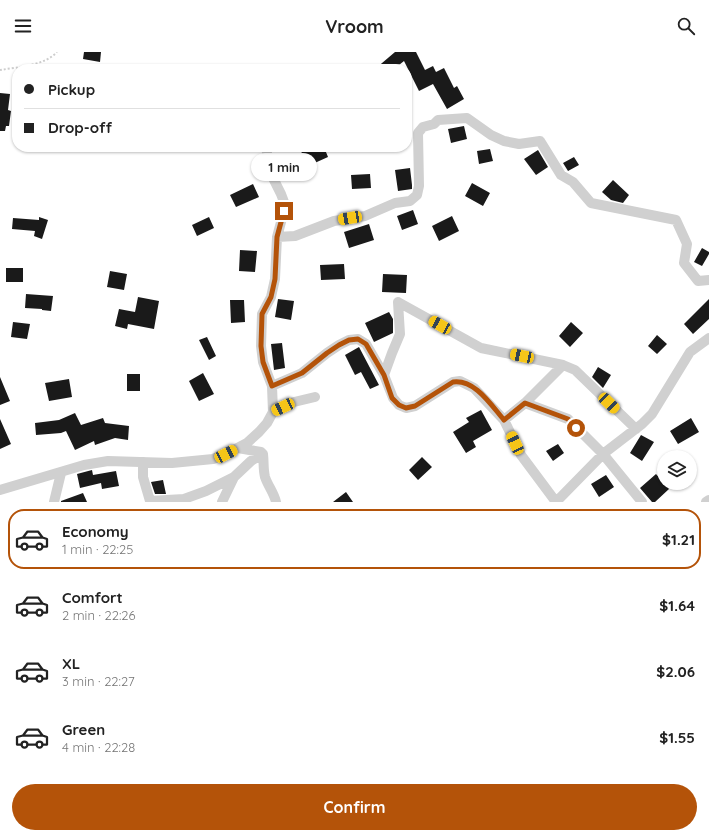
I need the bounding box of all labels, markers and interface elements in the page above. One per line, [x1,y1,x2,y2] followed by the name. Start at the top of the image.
[12,15,34,37] icon: menu
[325,15,384,38] text: Vroom
[675,15,697,37] icon: search
[48,80,95,99] text: Pickup
[48,118,112,137] text: Drop-off
[251,153,317,181] callout: 1 min
[268,159,300,175] text: 1 min
[275,202,293,220] route end
[337,210,363,226] car
[427,314,453,336] car
[509,348,535,364] car
[596,390,622,416] car
[270,396,296,418] car
[567,419,585,437] route start
[504,430,526,456] car
[213,443,239,465] car
[657,450,697,490] map controls
[657,450,697,490] button: layers
[14,521,50,557] icon: car
[62,522,129,541] text: Economy
[662,530,695,549] text: $1.21
[62,541,133,557] text: 1 min · 22:25
[14,587,50,623] icon: car
[62,588,123,607] text: Comfort
[659,596,695,615] text: $1.64
[62,607,136,623] text: 2 min · 22:26
[14,653,50,689] icon: car
[62,654,80,673] text: XL
[656,662,695,681] text: $2.06
[62,673,135,689] text: 3 min · 22:27
[14,719,50,755] icon: car
[62,720,105,739] text: Green
[659,728,695,747] text: $1.55
[62,739,135,755] text: 4 min · 22:28
[12,784,697,830] button: Confirm

